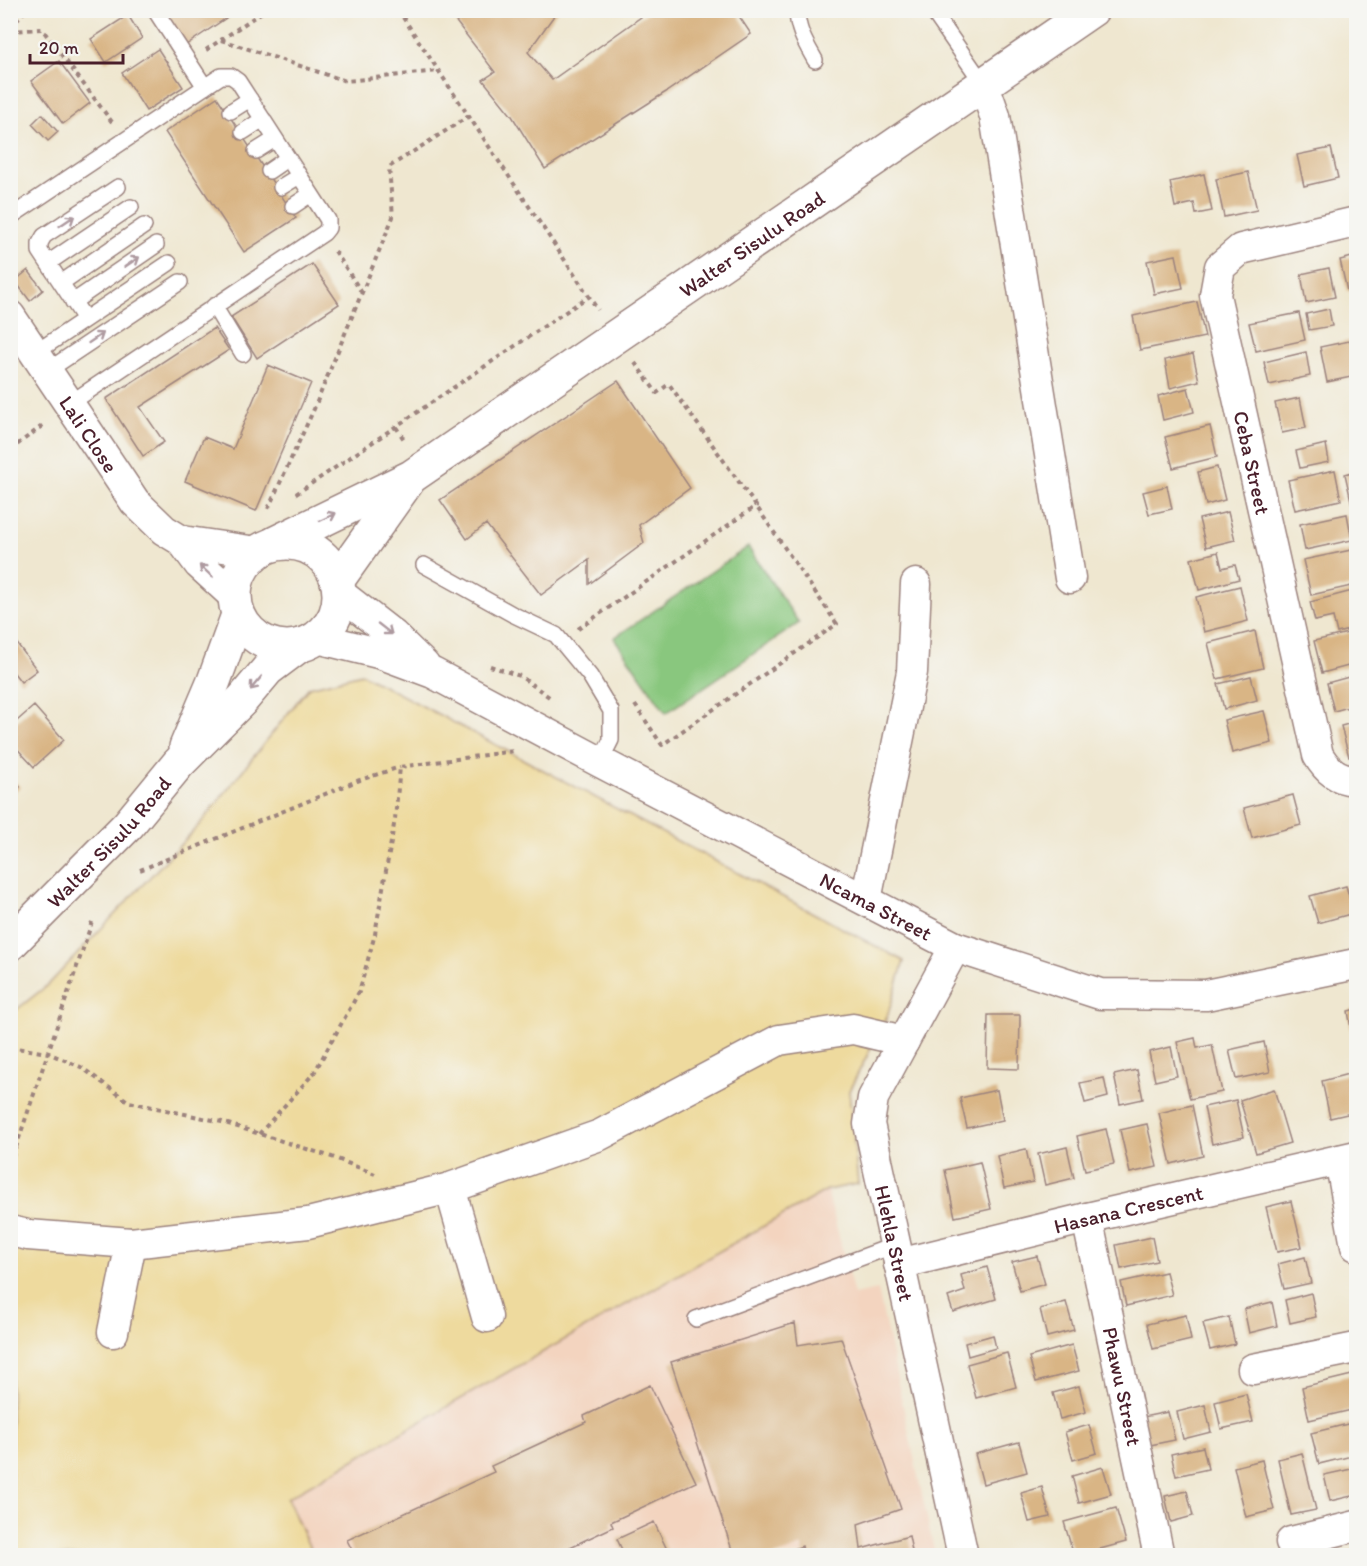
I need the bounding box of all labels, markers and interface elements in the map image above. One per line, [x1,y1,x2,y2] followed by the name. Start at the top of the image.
[30,27,123,65] scale bar
[39,37,79,59] text: 20 m
[674,185,830,302] street label: Walter Sisulu Road
[58,214,75,226] one-way arrow
[123,255,140,267] one-way arrow
[87,332,103,344] one-way arrow
[54,391,124,477] street label: Lali Close
[1229,408,1276,517] street label: Ceba Street
[318,511,336,523] one-way arrow
[199,563,214,578] one-way arrow
[377,622,393,635] one-way arrow
[249,675,262,691] one-way arrow
[41,770,176,913] street label: Walter Sisulu Road
[816,866,937,945] street label: Ncama Street
[1051,1179,1206,1238] street label: Hasana Crescent
[870,1183,920,1303] street label: Hlehla Street
[1098,1325,1148,1448] street label: Phawu Street

